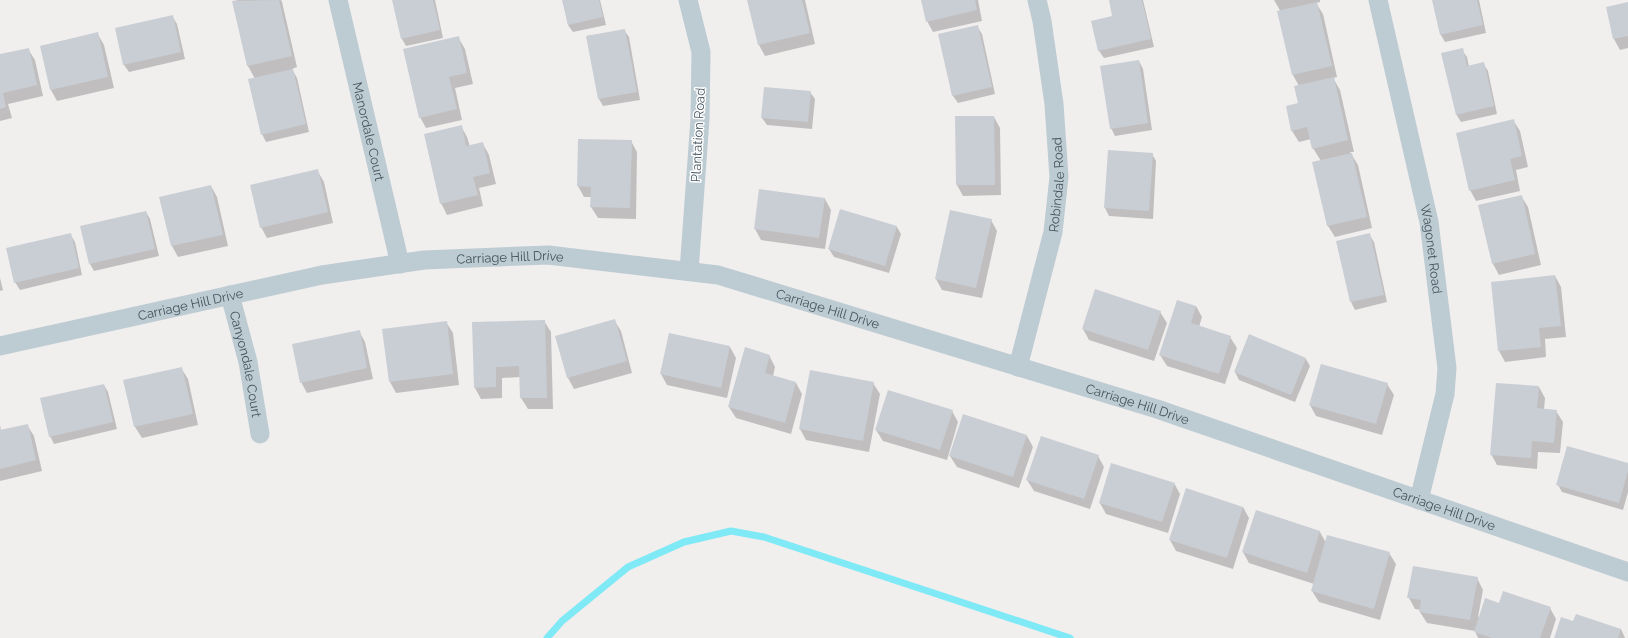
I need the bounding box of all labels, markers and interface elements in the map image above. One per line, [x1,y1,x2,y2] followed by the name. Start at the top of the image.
[350,80,388,183] street label: Manordale Court
[688,87,708,183] street label: Plantation Road
[1046,137,1067,233] street label: Robindale Road
[1418,203,1445,295] street label: Wagonet Road
[456,247,565,266] street label: Carriage Hill Drive
[136,285,245,323] street label: Carriage Hill Drive
[774,286,882,332] street label: Carriage Hill Drive
[227,309,265,419] street label: Canyondale Court
[1084,380,1192,427] street label: Carriage Hill Drive
[1391,484,1498,533] street label: Carriage Hill Drive

